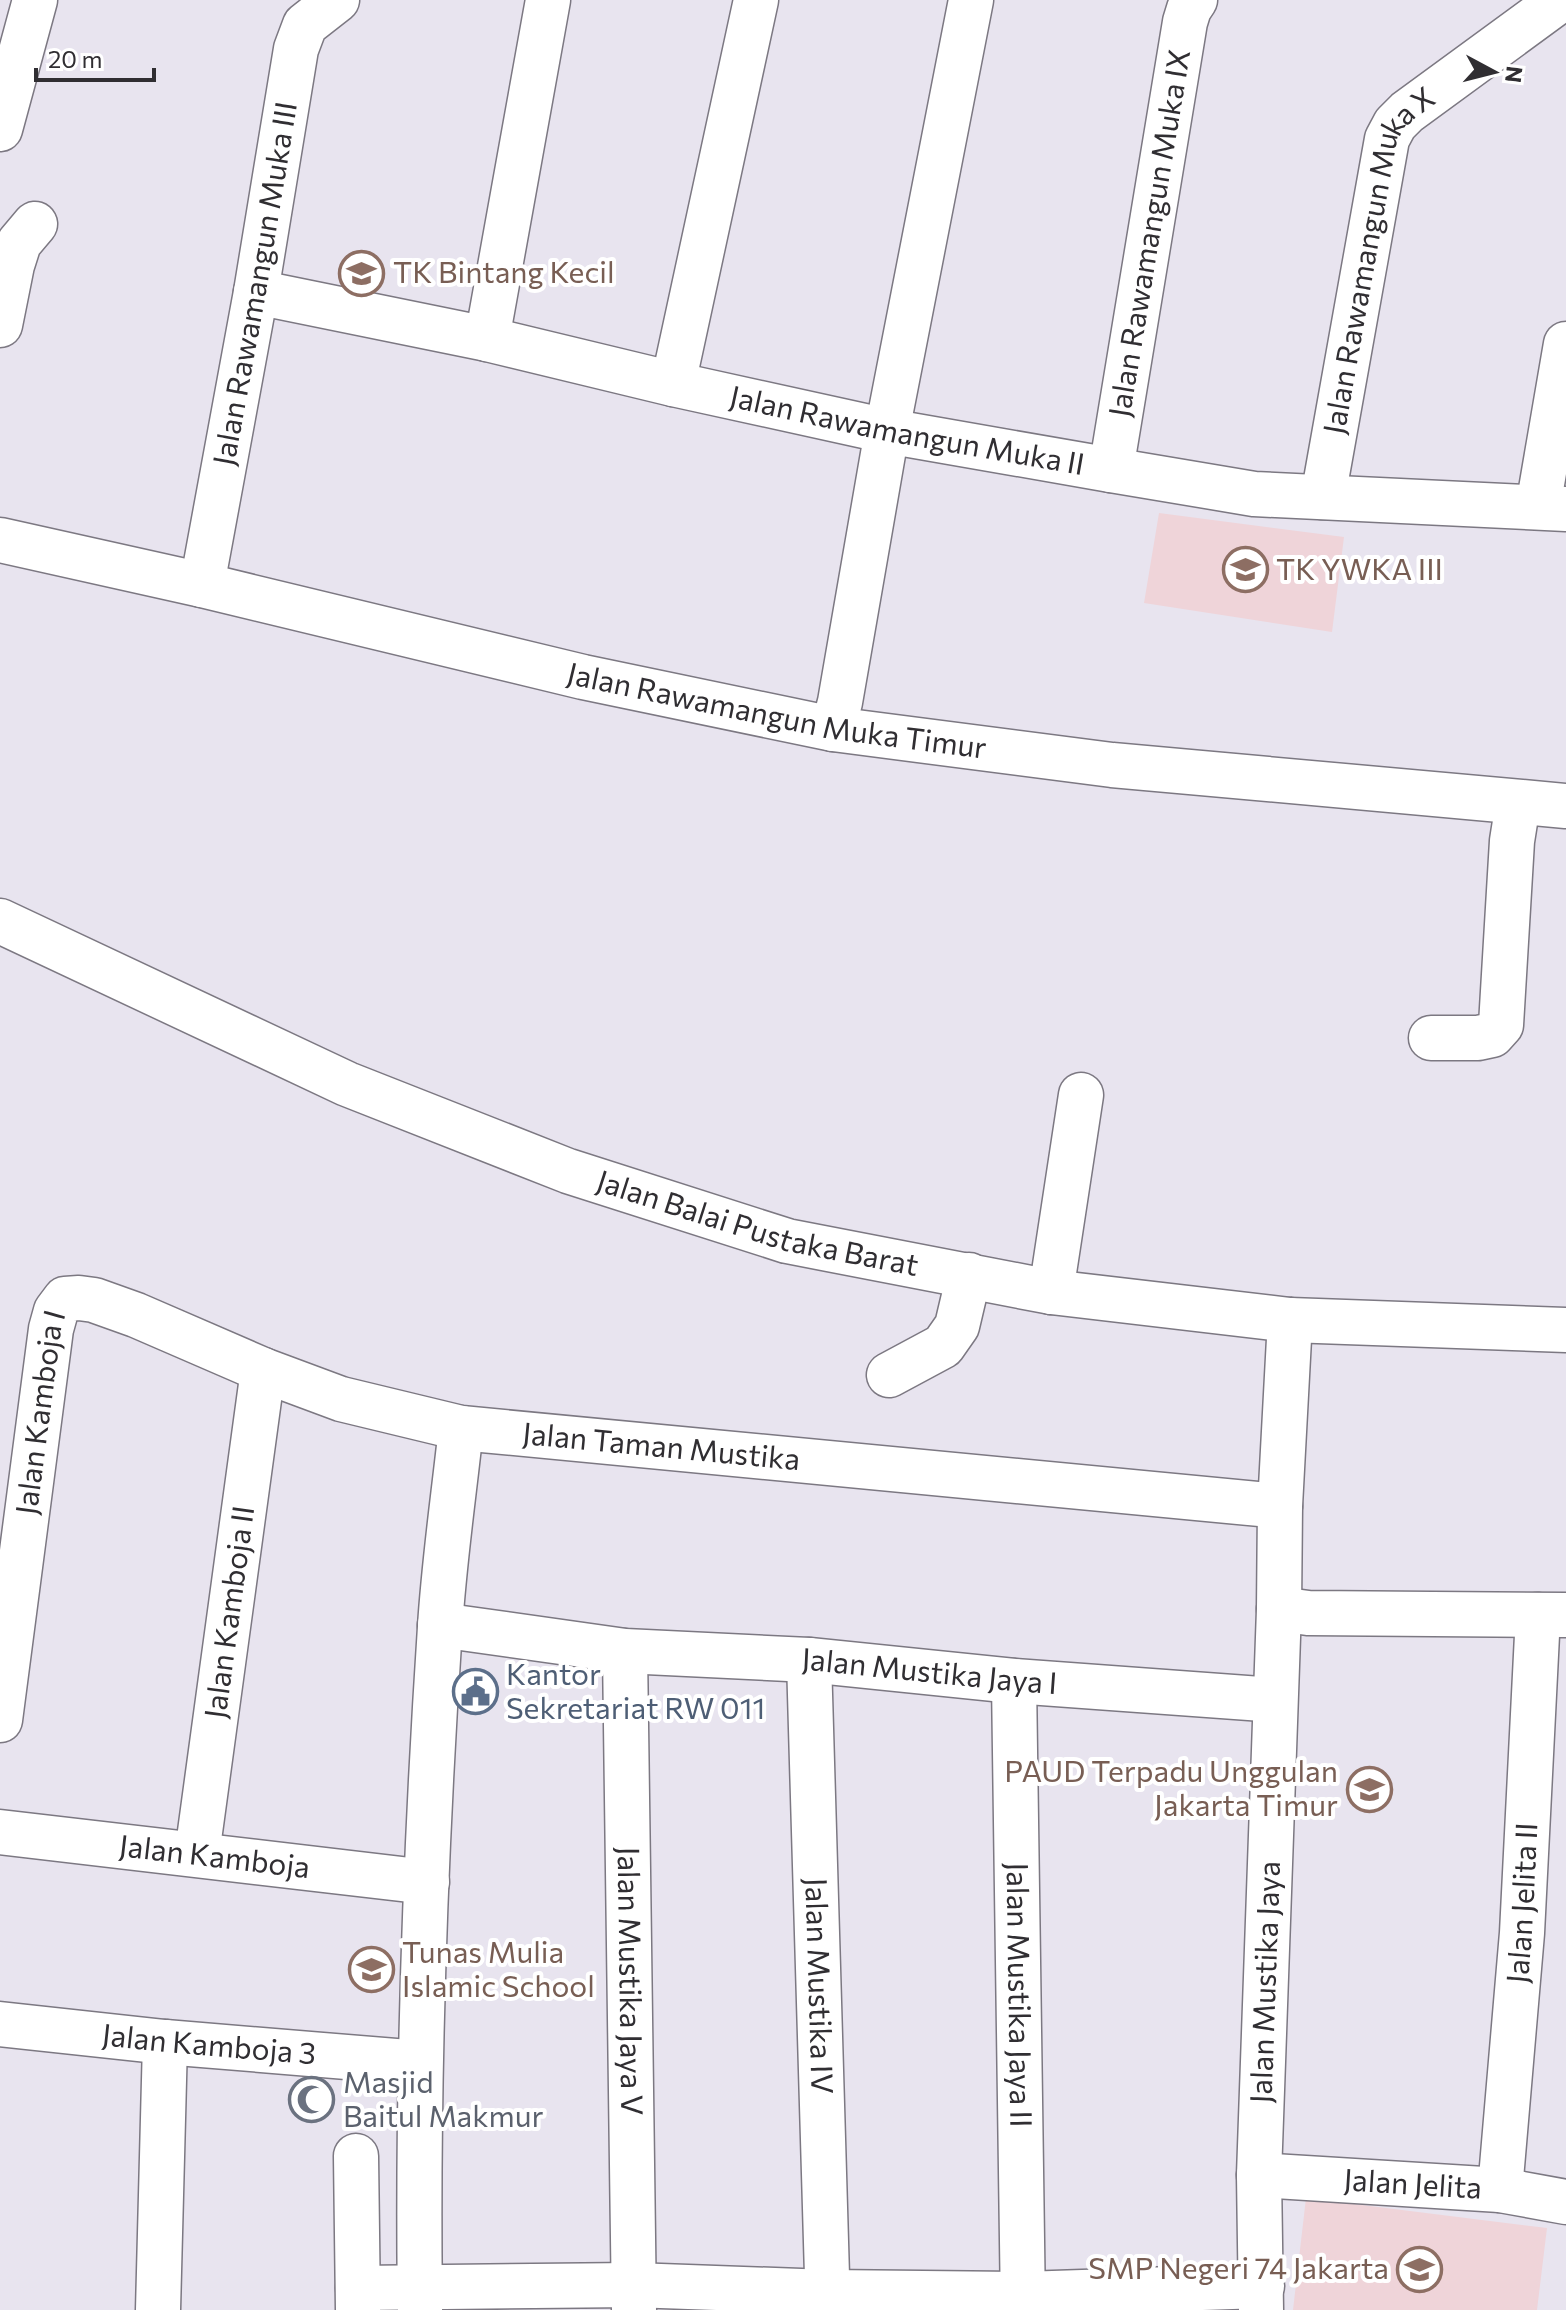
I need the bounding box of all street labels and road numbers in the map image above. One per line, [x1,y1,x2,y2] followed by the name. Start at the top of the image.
[1099,46,1196,420] street label: Jalan Rawamangun Muka IX
[1314,77,1441,437] street label: Jalan Rawamangun Muka X
[203,99,303,468] street label: Jalan Rawamangun Muka III
[727,376,1088,481] street label: Jalan Rawamangun Muka II
[564,653,989,765] street label: Jalan Rawamangun Muka Timur
[593,1160,922,1282] street label: Jalan Balai Pustaka Barat
[6,1305,71,1517] street label: Jalan Kamboja I
[521,1413,802,1476] street label: Jalan Taman Mustika
[195,1503,260,1721] street label: Jalan Kamboja II
[801,1639,1059,1700] street label: Jalan Mustika Jaya I
[1497,1821,1544,1985] street label: Jalan Jelita II
[117,1825,312,1884] street label: Jalan Kamboja
[612,1846,652,2116] street label: Jalan Mustika Jaya V
[1241,1860,1286,2104] street label: Jalan Mustika Jaya
[1001,1862,1041,2128] street label: Jalan Mustika Jaya II
[799,1877,843,2095] street label: Jalan Mustika IV
[100,2014,318,2070] street label: Jalan Kamboja 3
[1343,2159,1483,2205] street label: Jalan Jelita

